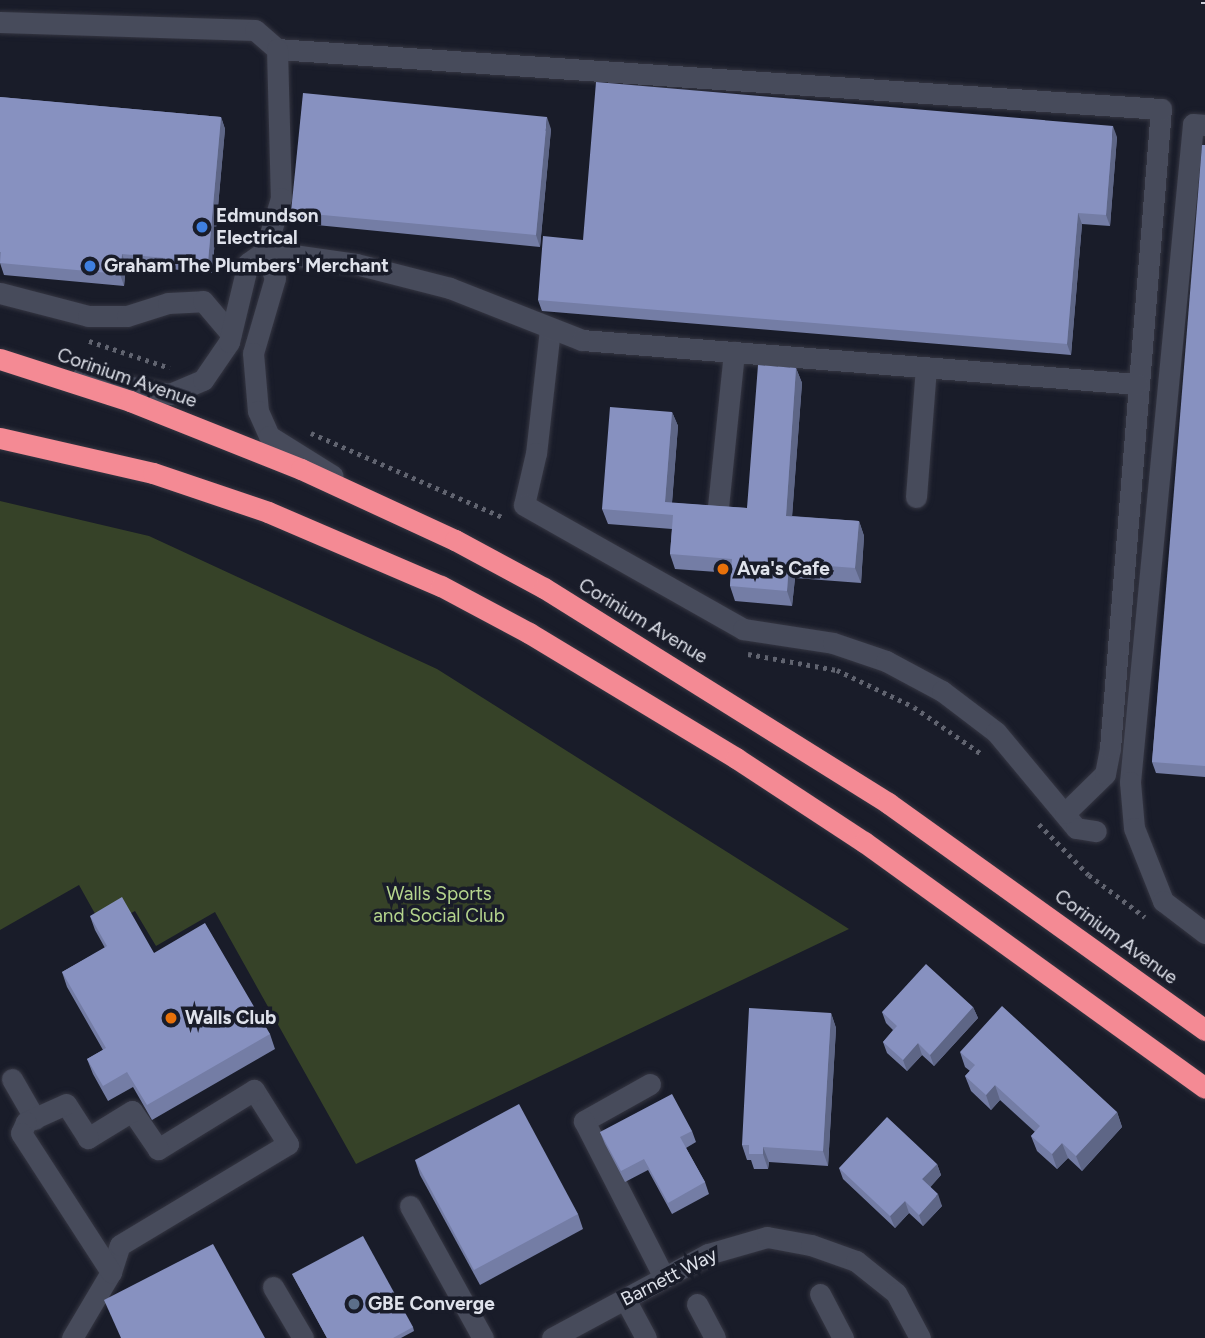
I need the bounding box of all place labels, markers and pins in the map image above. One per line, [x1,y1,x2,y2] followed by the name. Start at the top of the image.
[216,205,319,249] place label: Edmundson Electrical
[194,219,210,235] marker: Edmundson Electrical
[104,255,389,277] place label: Graham The Plumbers' Merchant
[82,258,98,274] marker: Graham The Plumbers' Merchant
[737,558,830,580] place label: Ava's Cafe
[715,561,731,577] marker: Ava's Cafe
[185,1007,276,1029] place label: Walls Club
[163,1010,179,1026] marker: Walls Club
[368,1293,495,1315] place label: GBE Converge
[346,1296,362,1312] marker: GBE Converge

